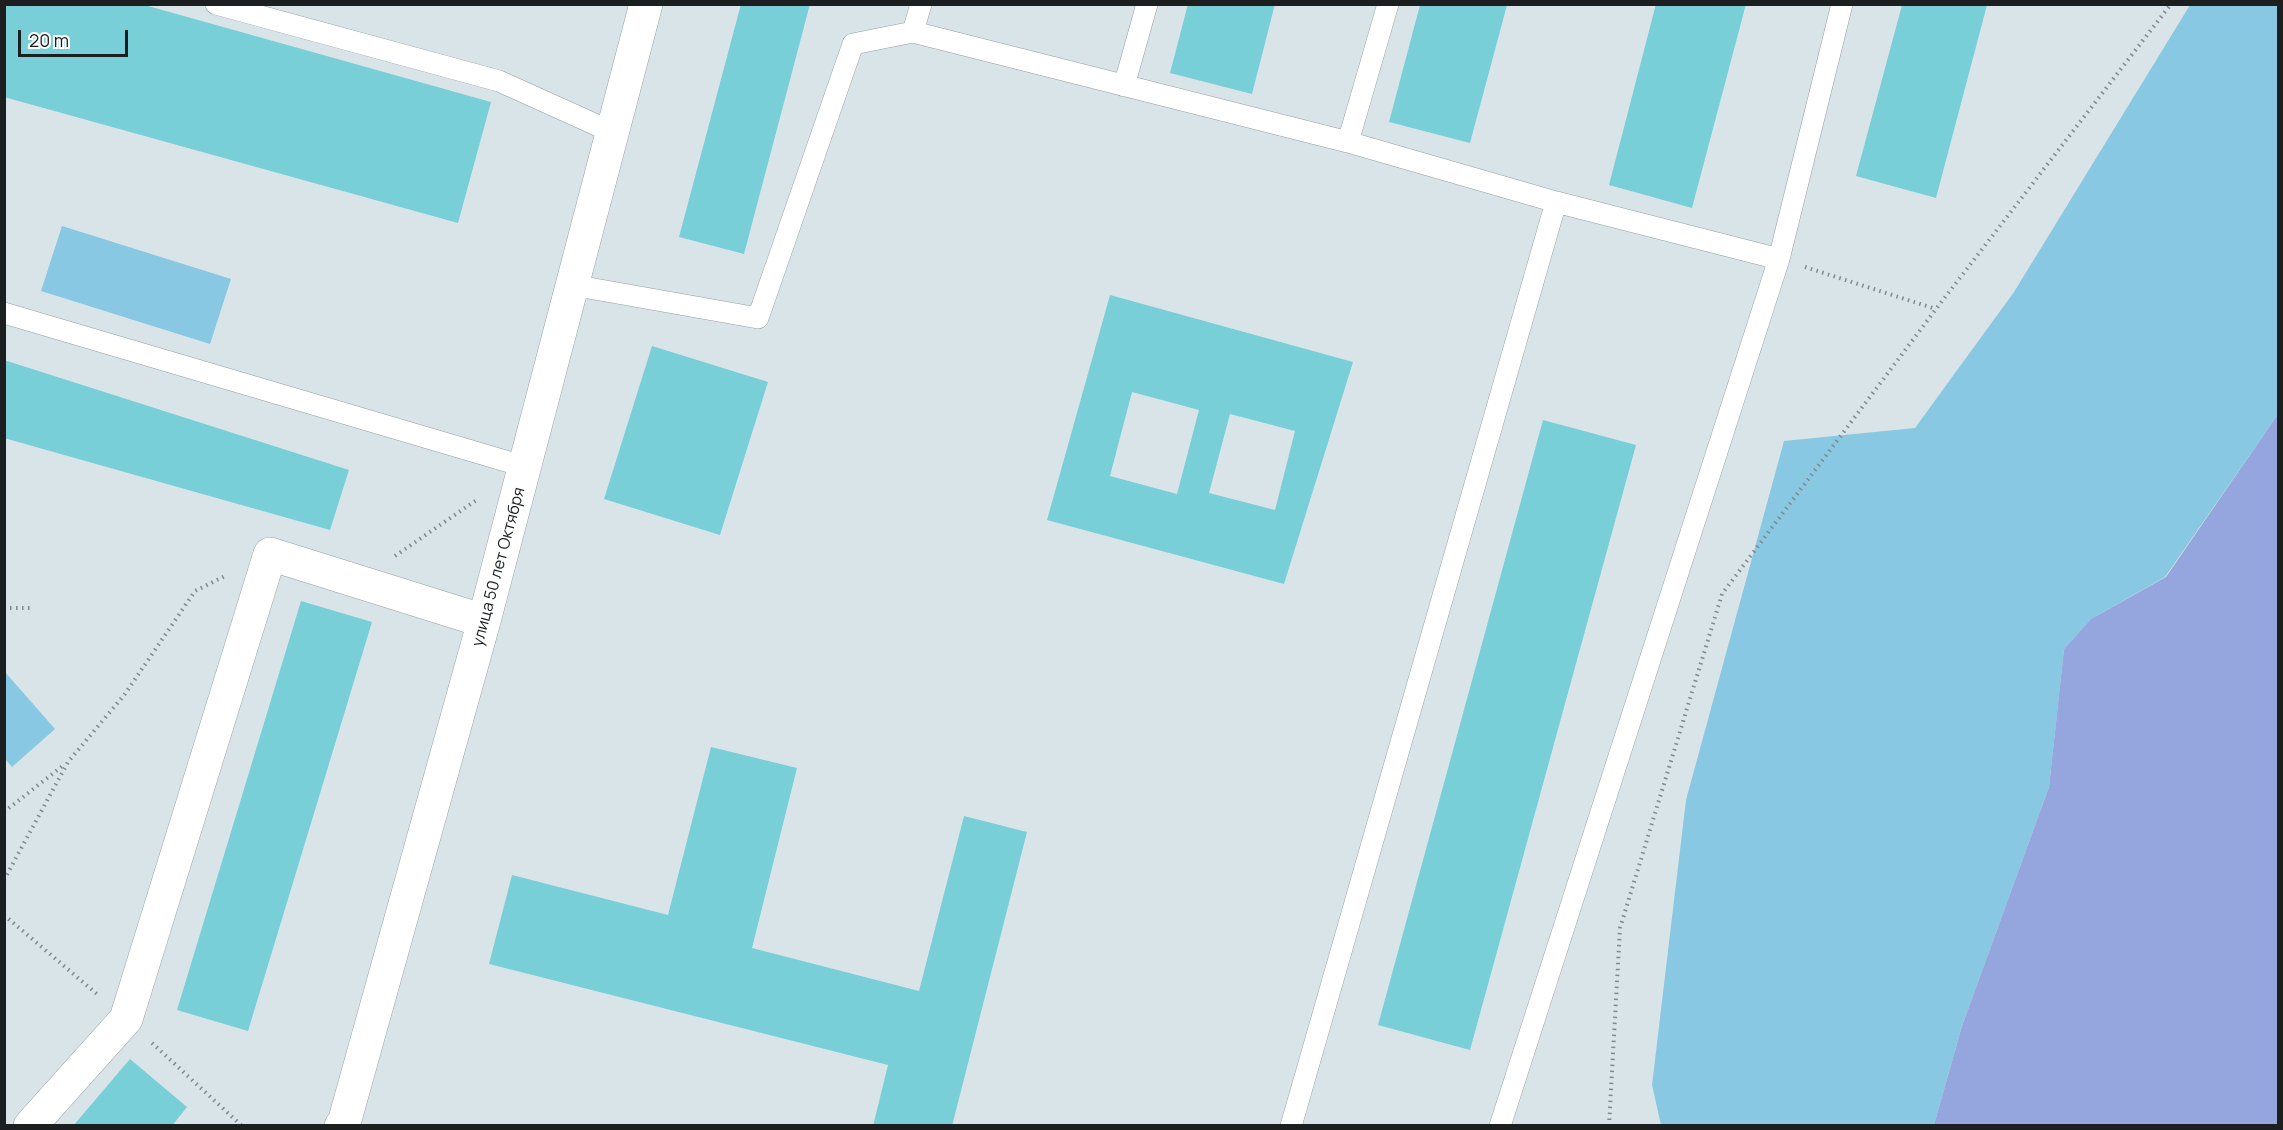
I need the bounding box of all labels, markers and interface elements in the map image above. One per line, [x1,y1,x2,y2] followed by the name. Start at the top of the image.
[21,18,130,56] scale bar
[29,28,69,52] text: 20 m
[468,485,530,649] street label: улица 50 лет Октября

